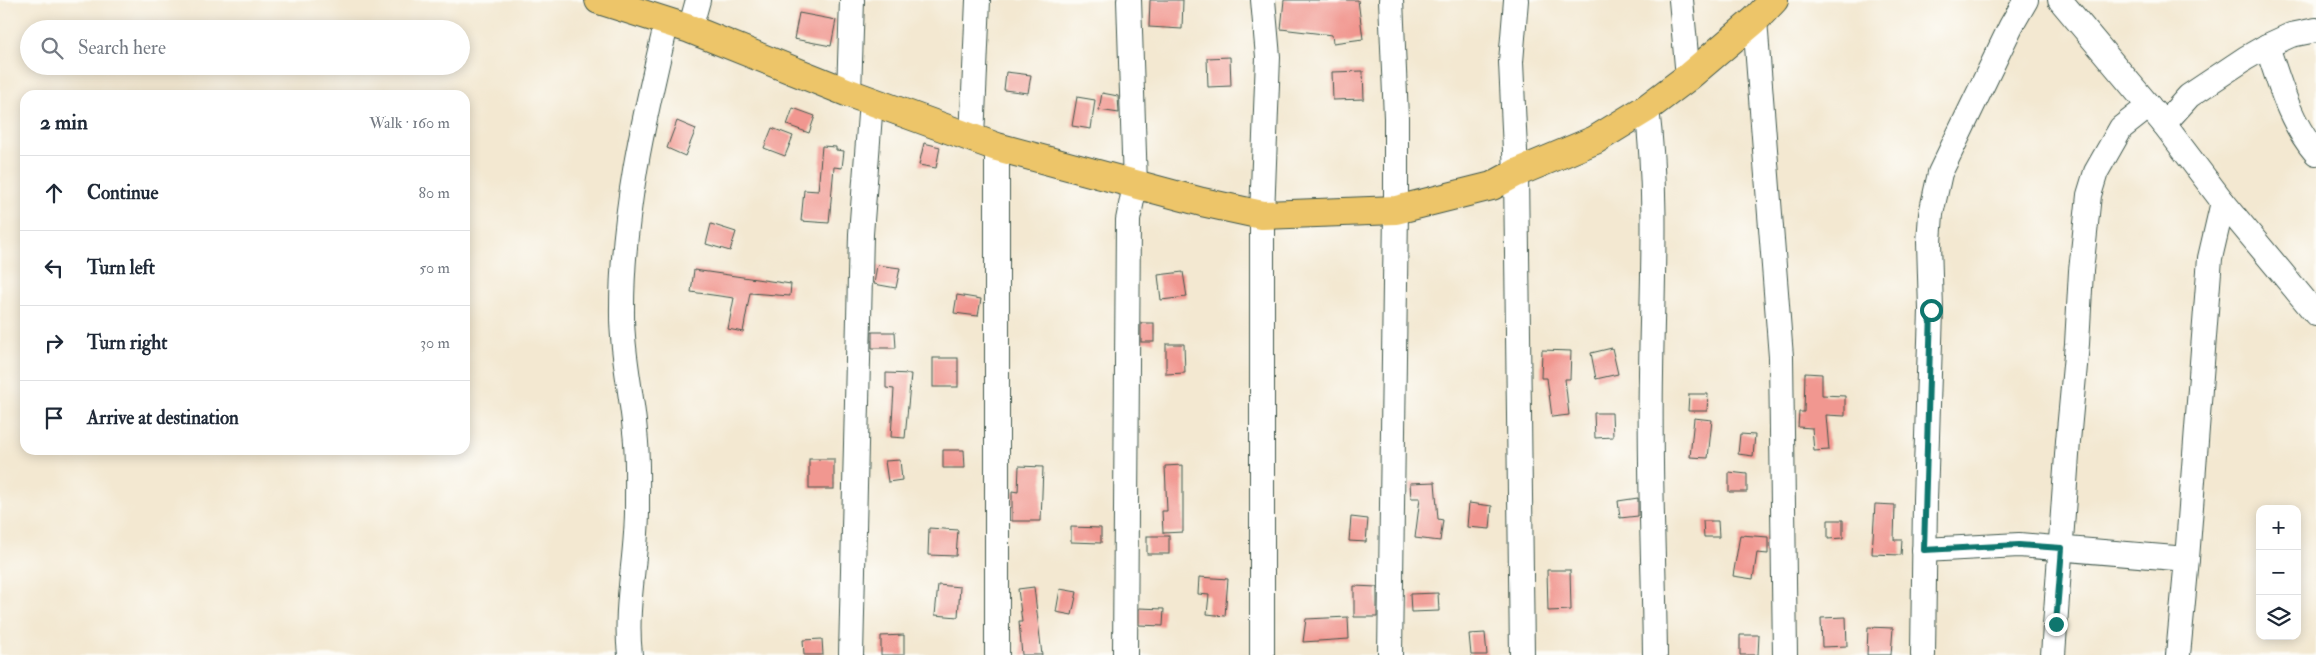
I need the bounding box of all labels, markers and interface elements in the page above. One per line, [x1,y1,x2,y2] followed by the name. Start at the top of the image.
[20,20,470,75] search box
[38,34,66,62] icon: search
[78,36,166,60] text: Search here
[40,109,88,136] text: 2 min
[369,113,450,133] text: Walk · 160 m
[40,179,68,207] icon: ahead
[87,181,158,205] text: Continue
[419,183,450,203] text: 80 m
[40,254,68,282] icon: left
[87,256,155,280] text: Turn left
[419,258,450,278] text: 50 m
[1920,299,1943,322] route start
[40,329,68,357] icon: right
[87,331,167,355] text: Turn right
[420,333,450,353] text: 30 m
[40,404,68,432] icon: arrive
[87,406,239,430] text: Arrive at destination
[2256,505,2301,640] map controls
[2256,505,2301,550] button: +
[2256,550,2301,595] button: −
[2256,595,2301,640] button: layers
[2045,613,2068,636] route end

